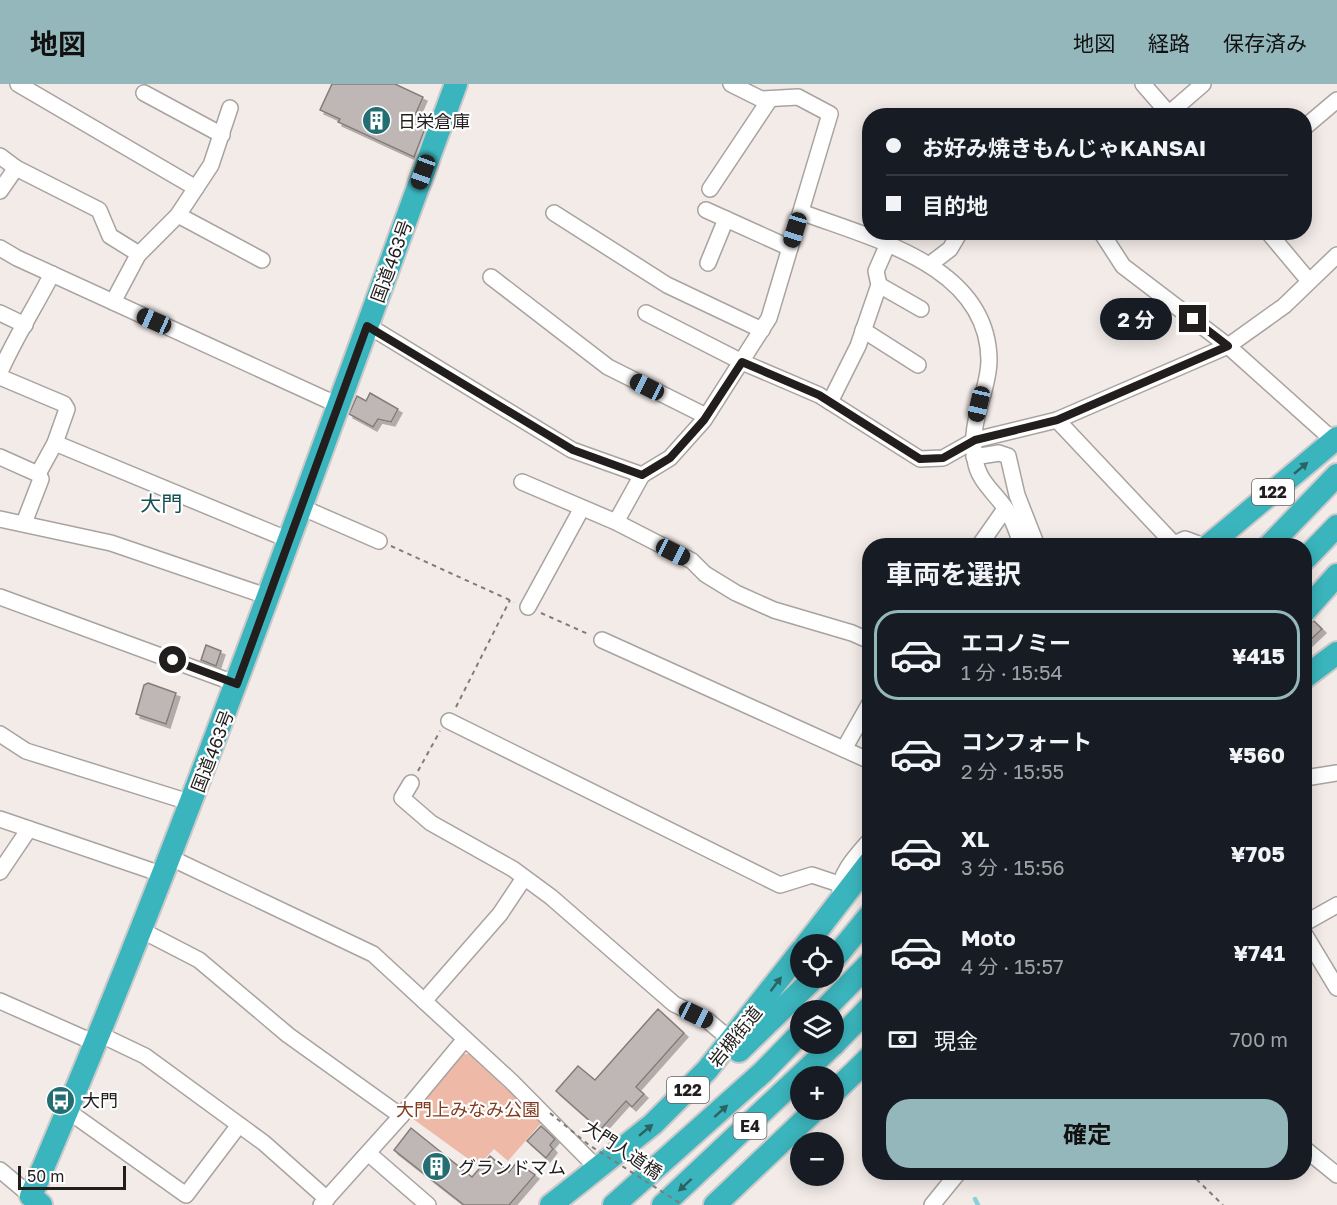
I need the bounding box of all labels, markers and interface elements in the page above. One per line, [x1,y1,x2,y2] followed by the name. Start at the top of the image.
[30,27,86,60] text: 地図
[1073,30,1115,56] text: 地図
[1148,30,1190,56] text: 経路
[1223,30,1307,56] text: 保存済み
[361,105,393,137] building icon: 日栄倉庫
[398,110,470,132] place label: 日栄倉庫
[922,134,1206,161] text: お好み焼きもんじゃKANSAI
[408,152,438,192] car
[922,192,988,219] text: 目的地
[781,210,809,250] car
[366,217,416,305] street label: 国道463号
[1100,298,1172,340] callout: 2 分
[134,305,174,337] car
[1179,305,1206,332] route end
[1117,307,1155,331] text: 2 分
[627,371,667,403] car
[966,384,992,424] car
[1294,462,1309,475] one-way arrow
[1252,479,1294,505] road number: 122
[140,490,182,516] district label: 大門
[653,536,693,568] car
[886,558,1021,590] text: 車両を選択
[889,628,943,682] icon: car
[961,629,1071,656] text: エコノミー
[1232,642,1285,669] text: ¥415
[159,646,186,673] route start
[961,660,1063,684] text: 1 分 · 15:54
[186,707,238,795] street label: 国道463号
[889,727,943,781] icon: car
[961,728,1092,755] text: コンフォート
[1229,741,1285,768] text: ¥560
[961,759,1064,783] text: 2 分 · 15:55
[961,825,989,852] text: XL
[889,826,943,880] icon: car
[1231,840,1285,867] text: ¥705
[961,855,1065,879] text: 3 分 · 15:56
[961,924,1016,951] text: Moto
[889,925,943,979] icon: car
[790,934,844,1186] map controls
[790,934,844,988] button: locate
[1233,939,1285,966] text: ¥741
[961,954,1064,978] text: 4 分 · 15:57
[770,977,782,993] one-way arrow
[676,999,716,1031] car
[790,1000,844,1054] button: layers
[704,1001,766,1071] street label: 岩槻街道
[886,1023,919,1056] icon: cash
[934,1027,978,1054] text: 現金
[1230,1027,1288,1051] text: 700 m
[790,1066,844,1120] button: +
[667,1077,709,1103] road number: 122
[45,1084,77,1116] bus stop icon: 大門
[82,1089,118,1111] place label: 大門
[396,1098,540,1120] park label: 大門上みなみ公園
[886,1099,1288,1168] button: 確定
[713,1104,728,1118] one-way arrow
[734,1113,766,1139] road number: E4
[580,1115,666,1183] street label: 大門人道橋
[638,1123,654,1136] one-way arrow
[790,1132,844,1186] button: −
[421,1151,453,1183] building icon: グランドマム
[458,1156,566,1178] place label: グランドマム
[18,1163,126,1190] scale bar
[27,1166,64,1186] text: 50 m
[678,1178,692,1192] one-way arrow

